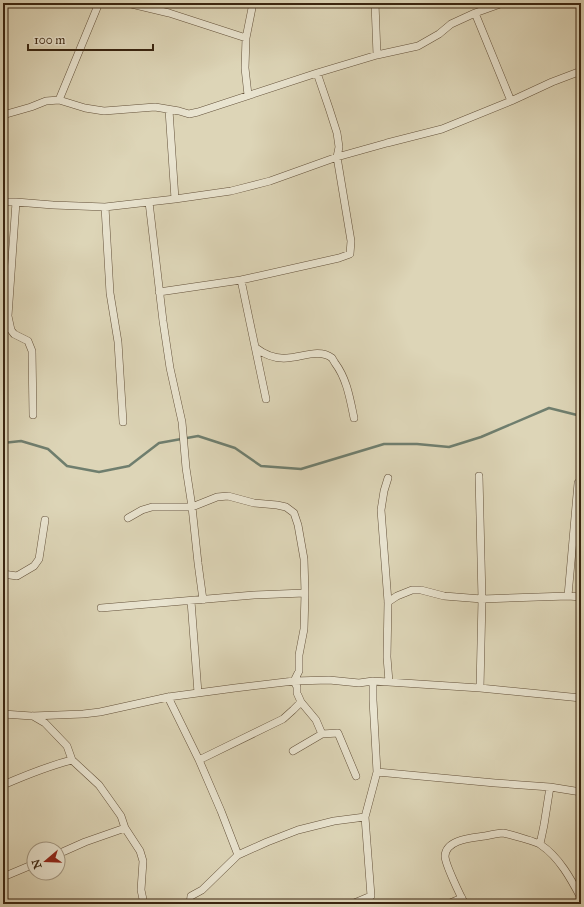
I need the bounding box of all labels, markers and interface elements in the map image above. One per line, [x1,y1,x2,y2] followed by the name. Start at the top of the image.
[28,26,153,52] scale bar
[34,33,65,47] text: 100 m
[26,841,66,881] north arrow
[29,857,45,871] text: N

